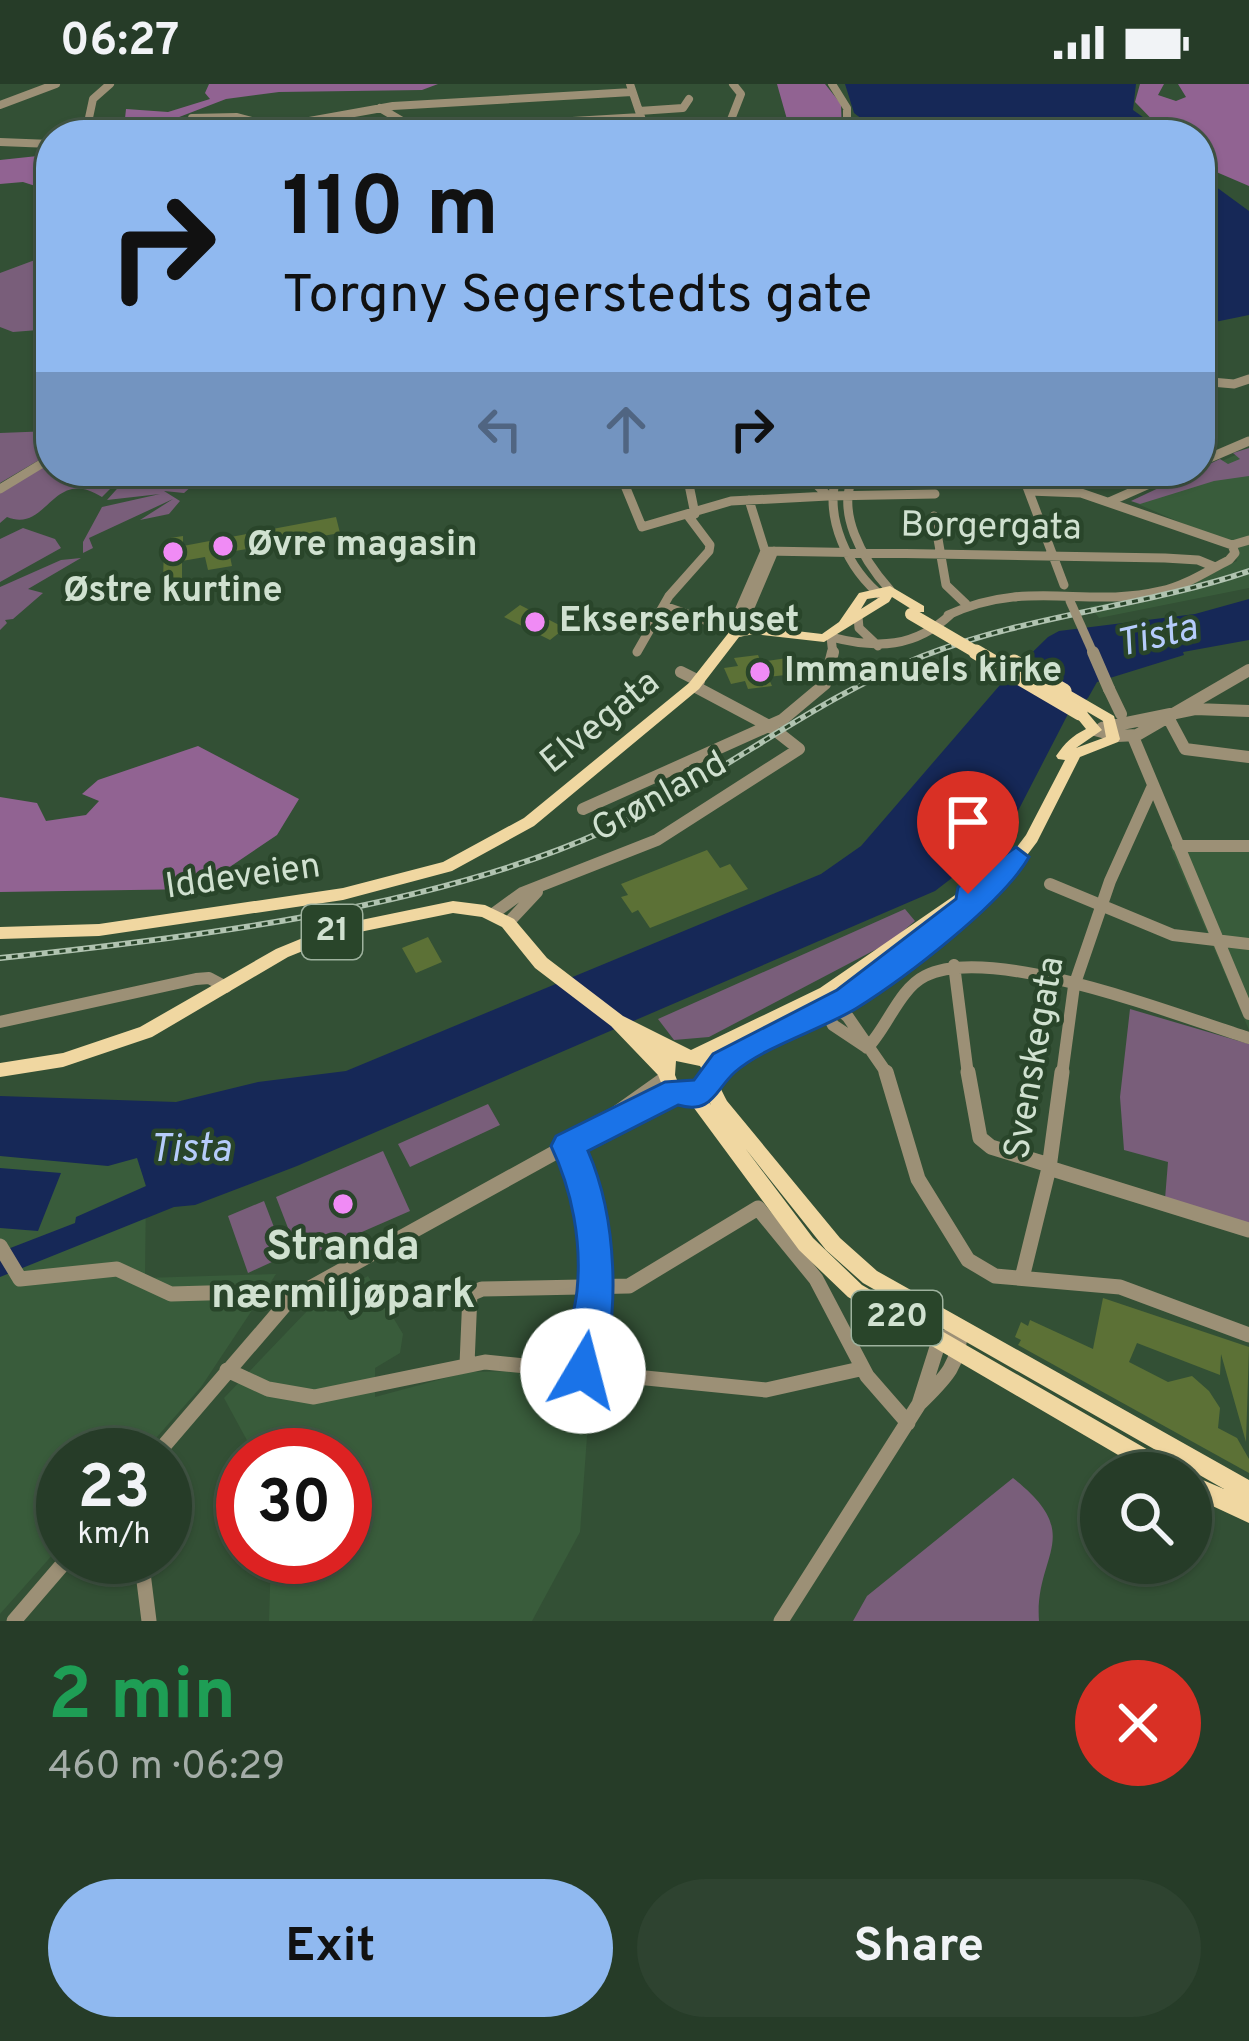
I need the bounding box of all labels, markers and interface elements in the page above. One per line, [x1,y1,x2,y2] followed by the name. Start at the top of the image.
[60,14,179,71] text: 06:27
[282,159,499,265] text: 110 m
[84,168,240,324] icon: right
[282,263,872,332] text: Torgny Segerstedts gate
[467,396,533,462] icon: left
[593,396,659,462] icon: ahead
[719,396,785,462] icon: right
[900,503,1082,553] street label: Borgergata
[247,523,478,569] place label: Øvre magasin
[210,533,236,559] marker: Øvre magasin
[160,539,186,565] marker: Østre kurtine
[63,569,283,615] place label: Østre kurtine
[559,599,799,645] place label: Ekserserhuset
[1111,605,1203,671] water label: Tista
[522,609,548,635] marker: Ekserserhuset
[784,649,1062,695] place label: Immanuels kirke
[747,659,773,685] marker: Immanuels kirke
[532,661,670,785] street label: Elvegata
[584,742,736,854] street label: Grønland
[917,771,1019,894] pin
[935,789,1001,855] icon: arrive
[162,844,324,912] street label: Iddeveien
[302,905,362,959] road number: 21
[996,953,1076,1163] street label: Svenskegata
[149,1127,232,1176] water label: Tista
[330,1191,356,1217] marker: Stranda nærmiljøpark
[211,1222,475,1323] place label: Stranda nærmiljøpark
[852,1291,942,1345] road number: 220
[520,1308,646,1434] position arrow
[216,1428,372,1584] speed limit sign: 30
[1080,1452,1212,1584] map controls
[1080,1452,1212,1584] button: search
[78,1453,150,1529] text: 23
[78,1517,150,1554] text: km/h
[48,1653,236,1745] text: 2 min
[1075,1660,1201,1786] button: close
[48,1744,285,1793] text: 460 m · 06:29
[48,1879,613,2017] button: Exit
[637,1879,1201,2017] button: Share

